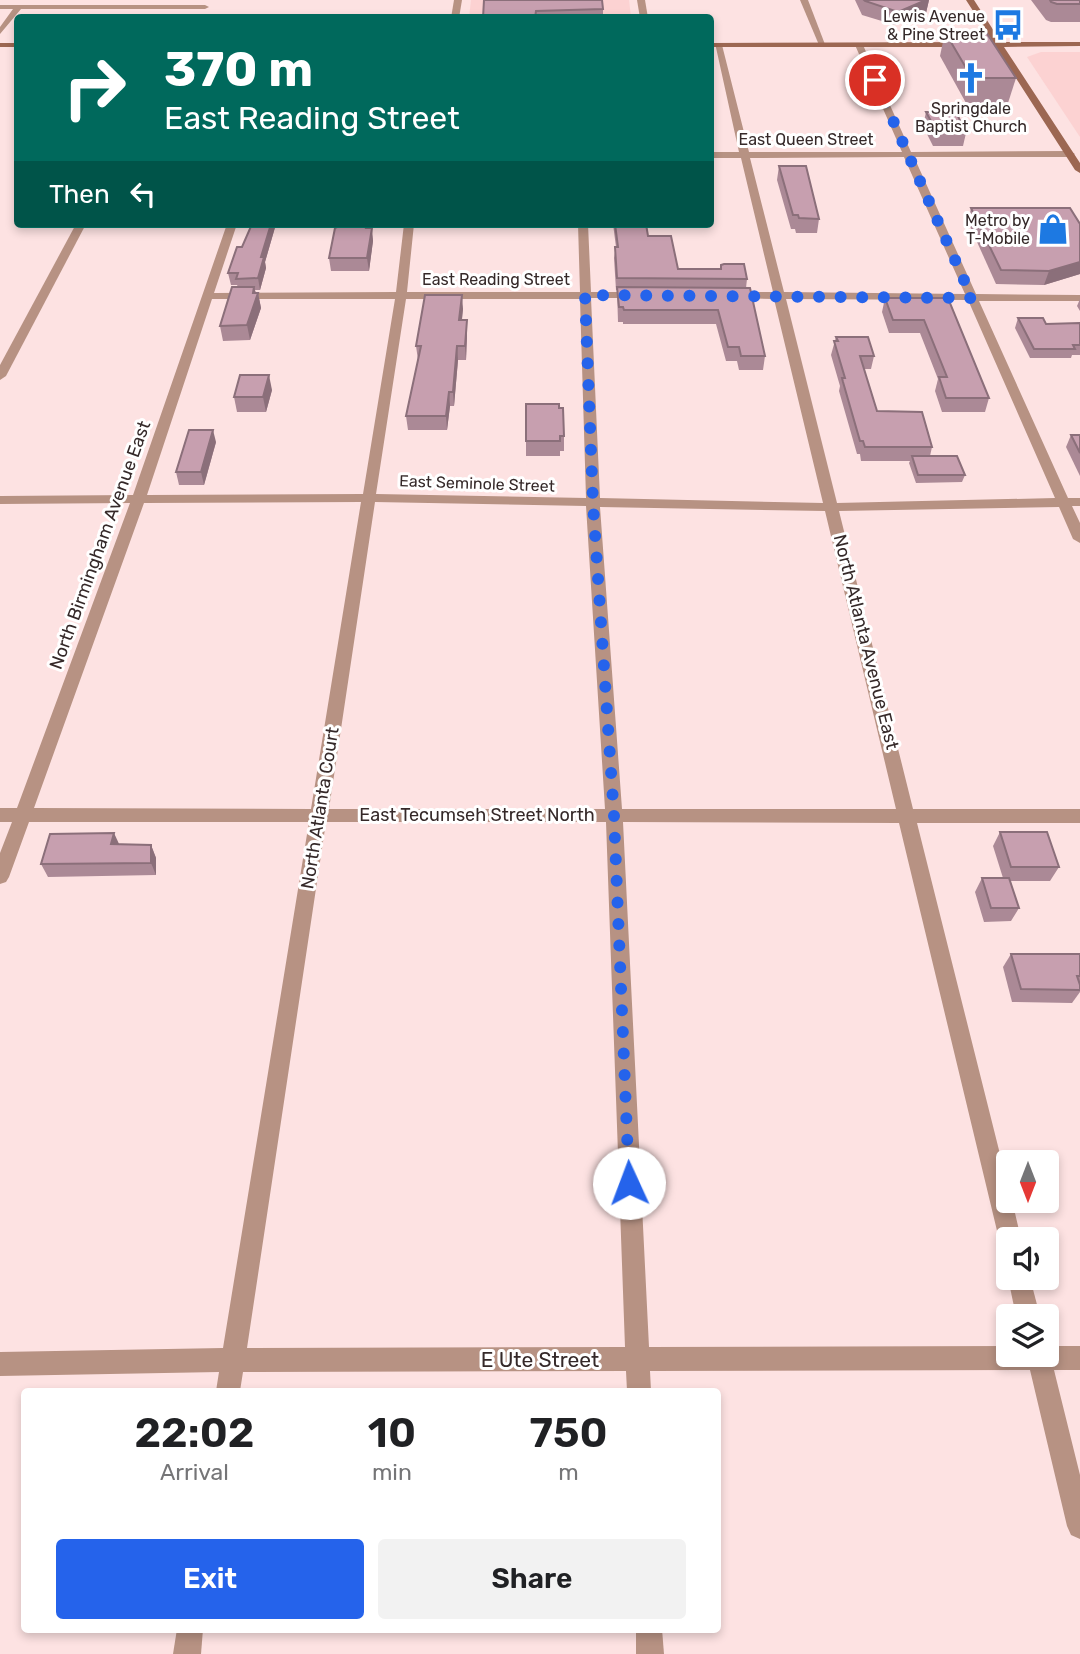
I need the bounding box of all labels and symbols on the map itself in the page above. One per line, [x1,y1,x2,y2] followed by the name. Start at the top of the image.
[883,7,985,44] place label: Lewis Avenue & Pine Street
[991,8,1025,42] bus stop icon: Lewis Avenue & Pine Street
[845,50,905,110] pin
[954,61,988,95] church icon: Springdale Baptist Church
[915,99,1027,136] place label: Springdale Baptist Church
[738,130,874,149] street label: East Queen Street
[965,211,1030,248] place label: Metro by T-Mobile
[1036,212,1070,246] shop icon: Metro by T-Mobile
[422,270,570,289] street label: East Reading Street
[45,418,155,672] street label: North Birmingham Avenue East
[399,471,555,496] street label: East Seminole Street
[829,532,903,752] street label: North Atlanta Avenue East
[296,725,344,891] street label: North Atlanta Court
[359,804,595,826] street label: East Tecumseh Street North
[592,1146,666,1220] position arrow
[996,1150,1059,1213] north arrow
[481,1347,599,1372] street label: E Ute Street

